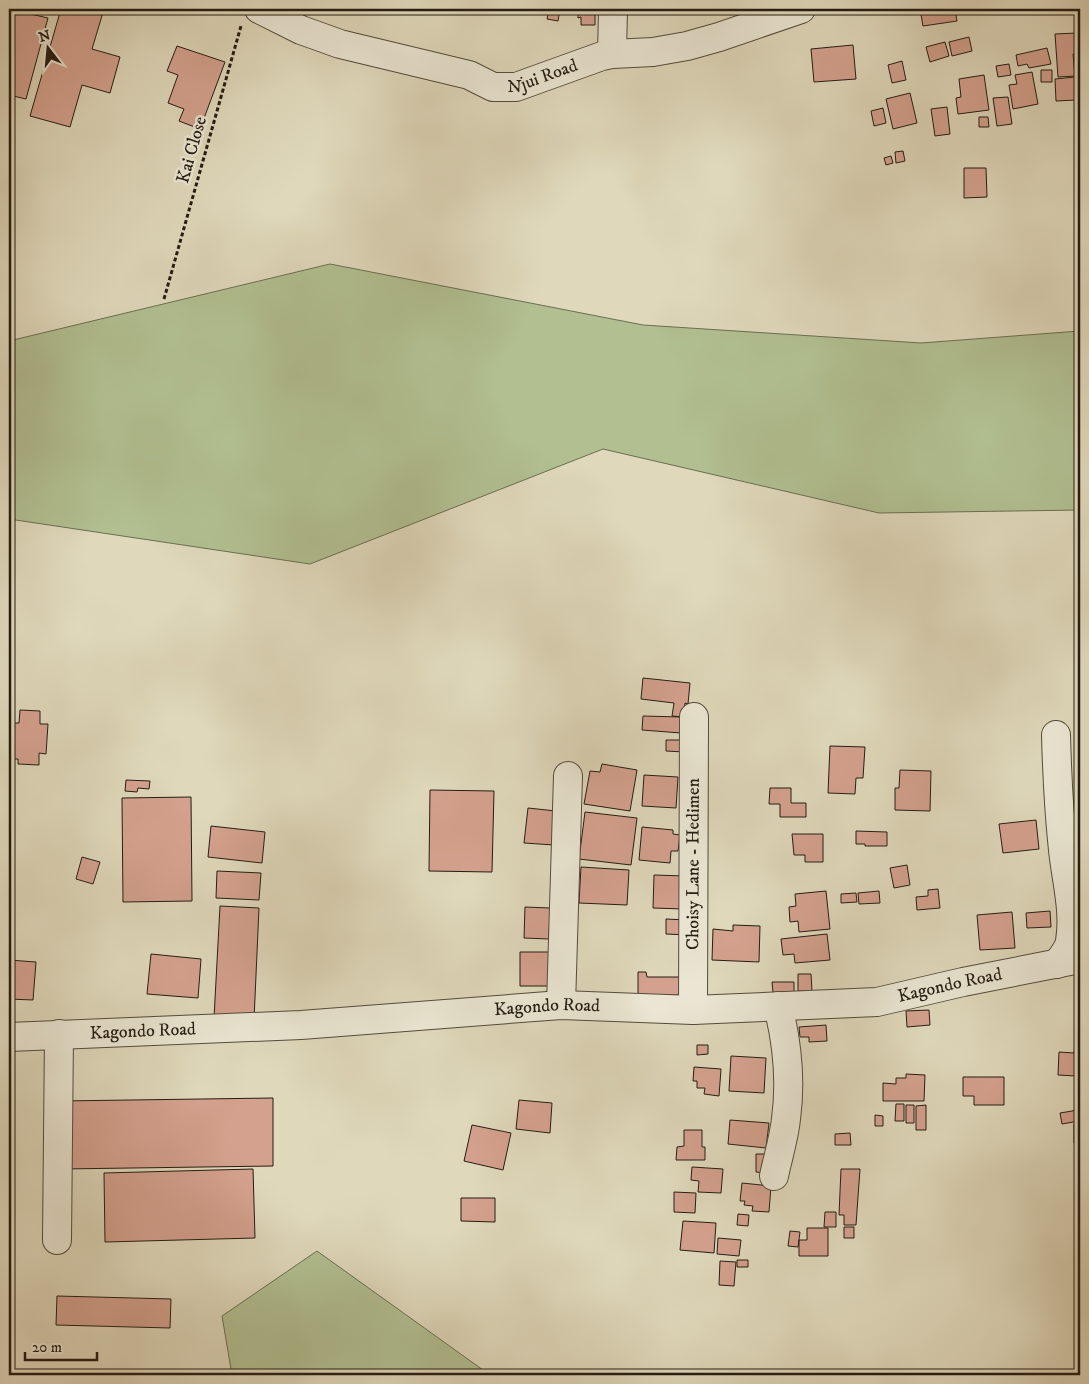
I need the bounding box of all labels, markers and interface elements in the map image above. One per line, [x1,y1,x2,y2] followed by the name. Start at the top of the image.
[22,22,72,72] north arrow
[37,26,53,47] text: N
[507,55,581,98] street label: Njui Road
[172,114,212,186] street label: Kai Close
[682,777,705,950] street label: Choisy Lane - Hedimen
[896,964,1004,1008] street label: Kagondo Road
[493,994,600,1021] street label: Kagondo Road
[89,1018,196,1045] street label: Kagondo Road
[25,1329,98,1361] scale bar
[32,1338,62,1357] text: 20 m

